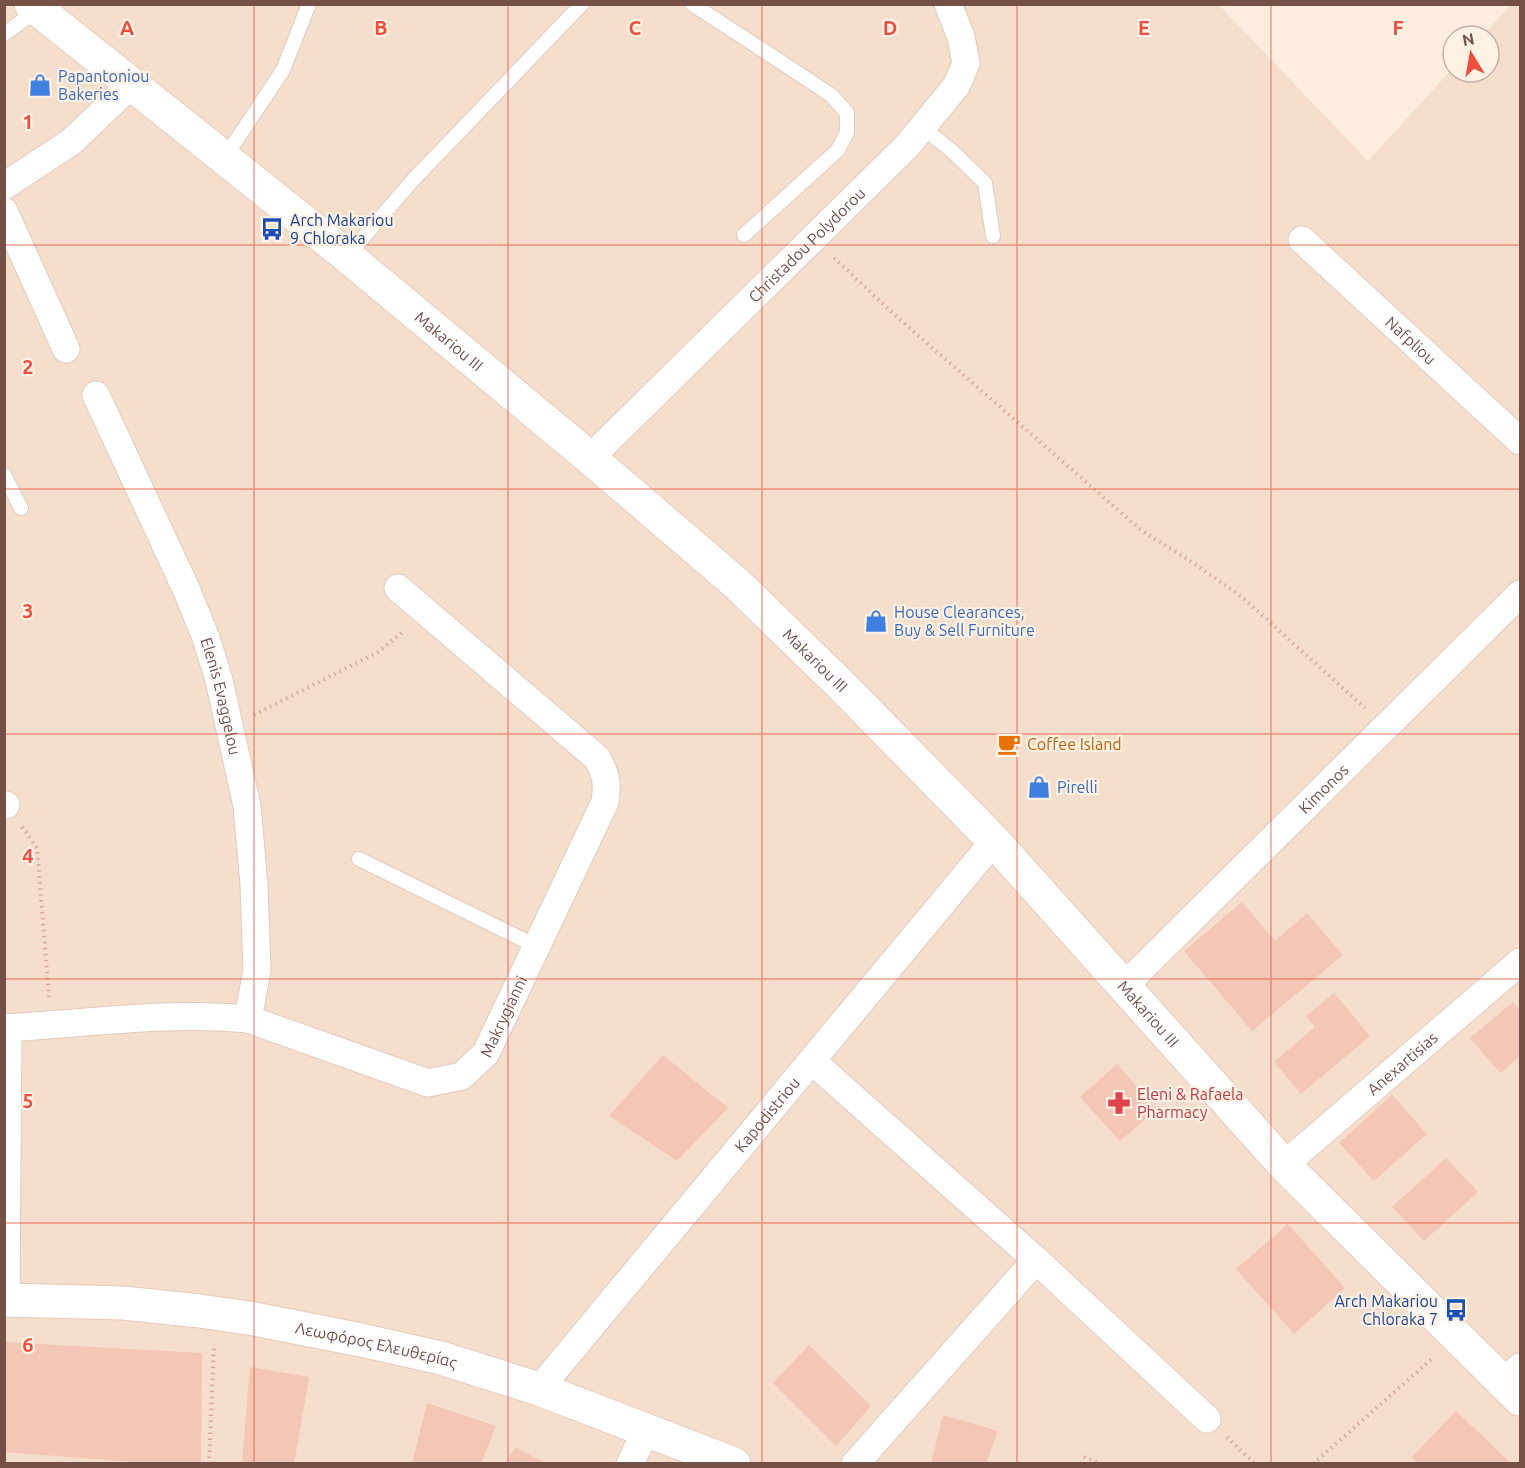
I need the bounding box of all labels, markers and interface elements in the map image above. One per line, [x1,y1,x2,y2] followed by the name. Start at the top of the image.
[120,16,134,39] text: A
[374,16,388,39] text: B
[629,16,642,39] text: C
[883,16,897,39] text: D
[1138,16,1150,39] text: E
[1392,16,1404,39] text: F
[1441,24,1501,84] north arrow
[1461,29,1476,49] text: N
[58,67,150,103] place label: Papantoniou Bakeries
[27,72,53,98] shop icon: Papantoniou Bakeries
[22,110,34,133] text: 1
[745,184,869,306] street label: Christadou Polydorou
[290,211,394,247] place label: Arch Makariou 9 Chloraka
[259,216,285,242] bus stop icon: Arch Makariou 9 Chloraka
[411,307,487,374] street label: Makariou III
[1382,313,1440,368] street label: Nafpliou
[22,355,34,378] text: 2
[22,599,34,622] text: 3
[894,603,1035,639] place label: House Clearances, Buy & Sell Furniture
[863,608,889,634] shop icon: House Clearances, Buy & Sell Furniture
[779,625,851,695] street label: Makariou III
[197,635,244,757] street label: Elenis Evaggelou
[996,731,1022,757] cafe icon: Coffee Island
[1027,735,1122,753] place label: Coffee Island
[1295,760,1352,817] street label: Kimonos
[1026,774,1052,800] shop icon: Pirelli
[1057,778,1098,796] place label: Pirelli
[22,844,34,867] text: 4
[476,973,530,1060] street label: Makrygianni
[1114,977,1183,1051] street label: Makariou III
[1363,1028,1441,1098] street label: Anexartisias
[731,1073,803,1155] street label: Kapodistriou
[1137,1085,1244,1121] place label: Eleni & Rafaela Pharmacy
[22,1089,34,1112] text: 5
[1106,1090,1132,1116] pharmacy icon: Eleni & Rafaela Pharmacy
[1334,1292,1438,1328] place label: Arch Makariou Chloraka 7
[1443,1297,1469,1323] bus stop icon: Arch Makariou Chloraka 7
[294,1318,459,1372] street label: Λεωφόρος Ελευθερίας
[22,1333,34,1356] text: 6

